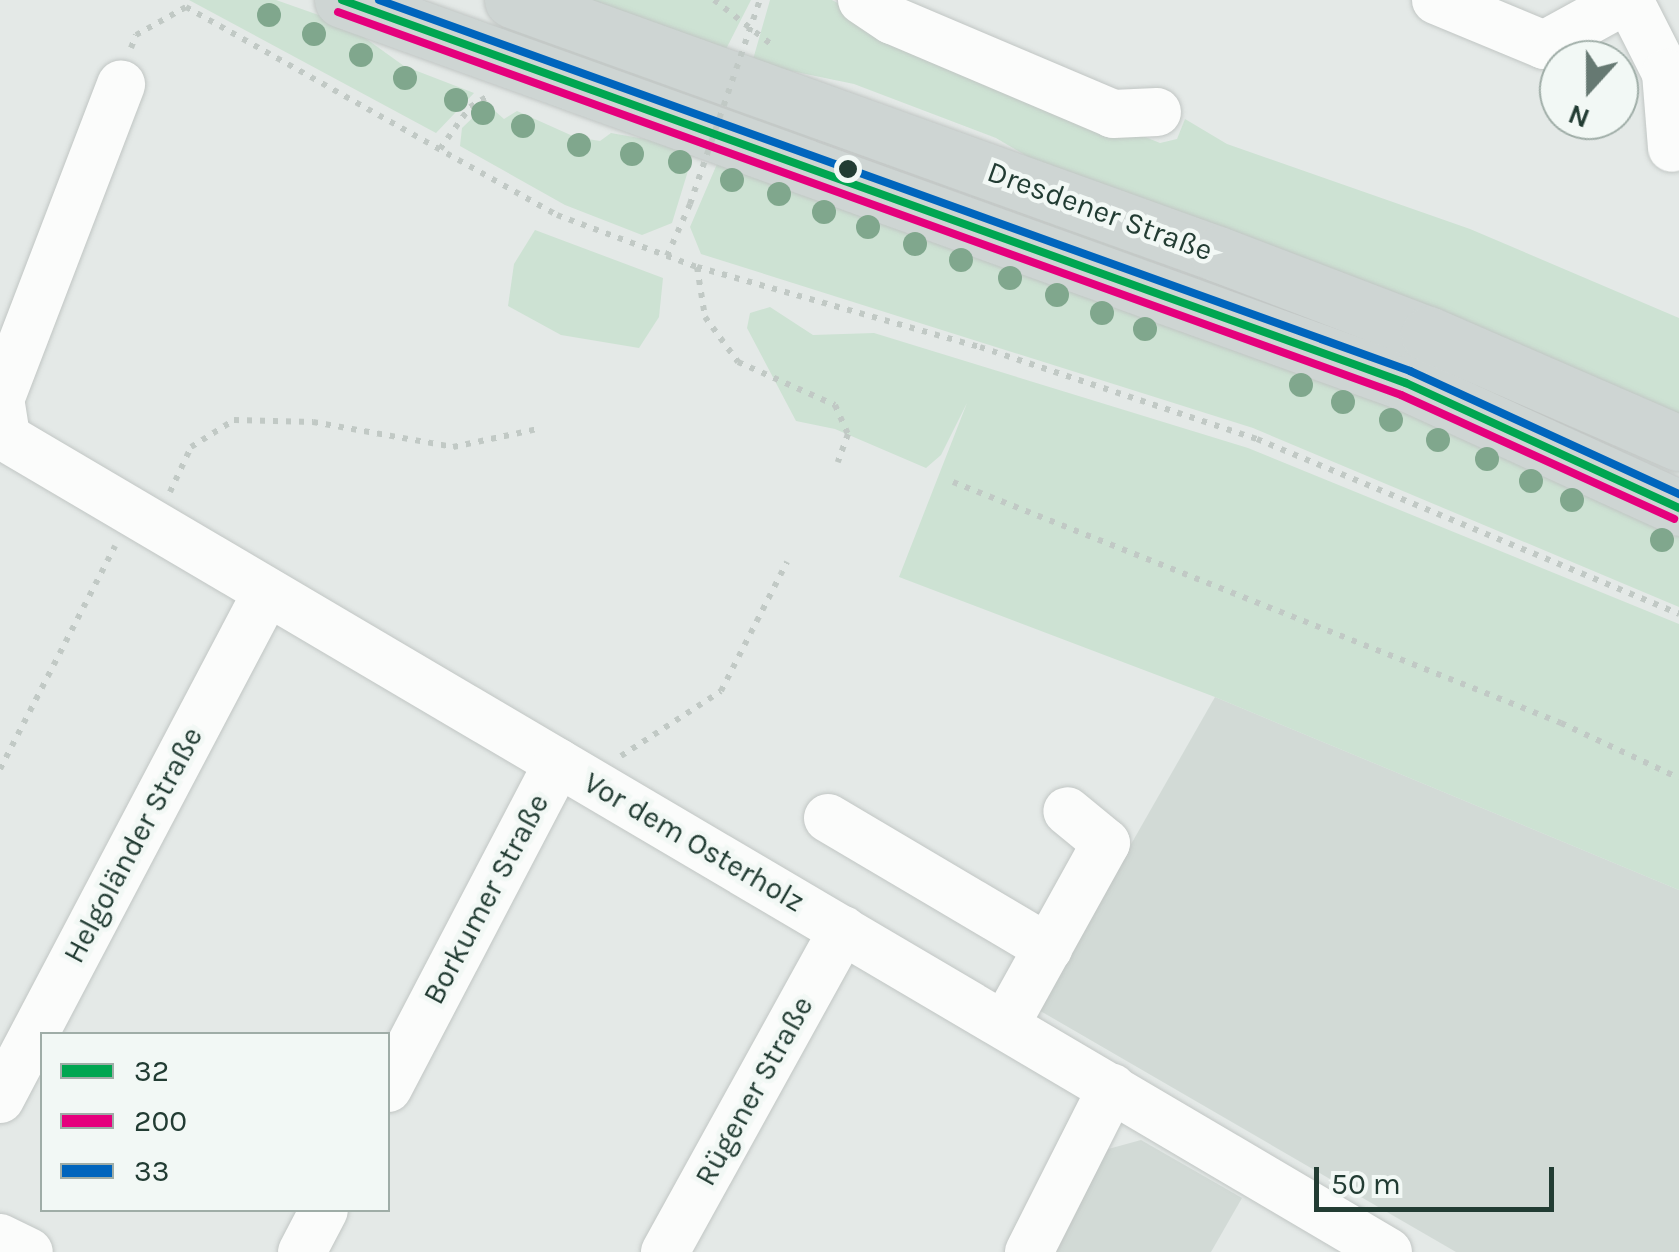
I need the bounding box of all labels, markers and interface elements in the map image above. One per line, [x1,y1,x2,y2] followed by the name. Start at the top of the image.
[1539,40,1639,140] north arrow
[1564,98,1594,136] text: N
[982,154,1218,268] street label: Dresdener Straße
[838,159,858,179] unlabelled marker
[56,721,210,969] street label: Helgoländer Straße
[577,764,811,920] street label: Vor dem Osterholz
[415,788,557,1010] street label: Borkumer Straße
[687,990,821,1192] street label: Rügener Straße
[40,1032,390,1212] legend
[134,1053,169,1089] text: 32
[134,1103,187,1139] text: 200
[1319,1147,1559,1209] scale bar
[134,1153,169,1189] text: 33
[1331,1166,1401,1202] text: 50 m

